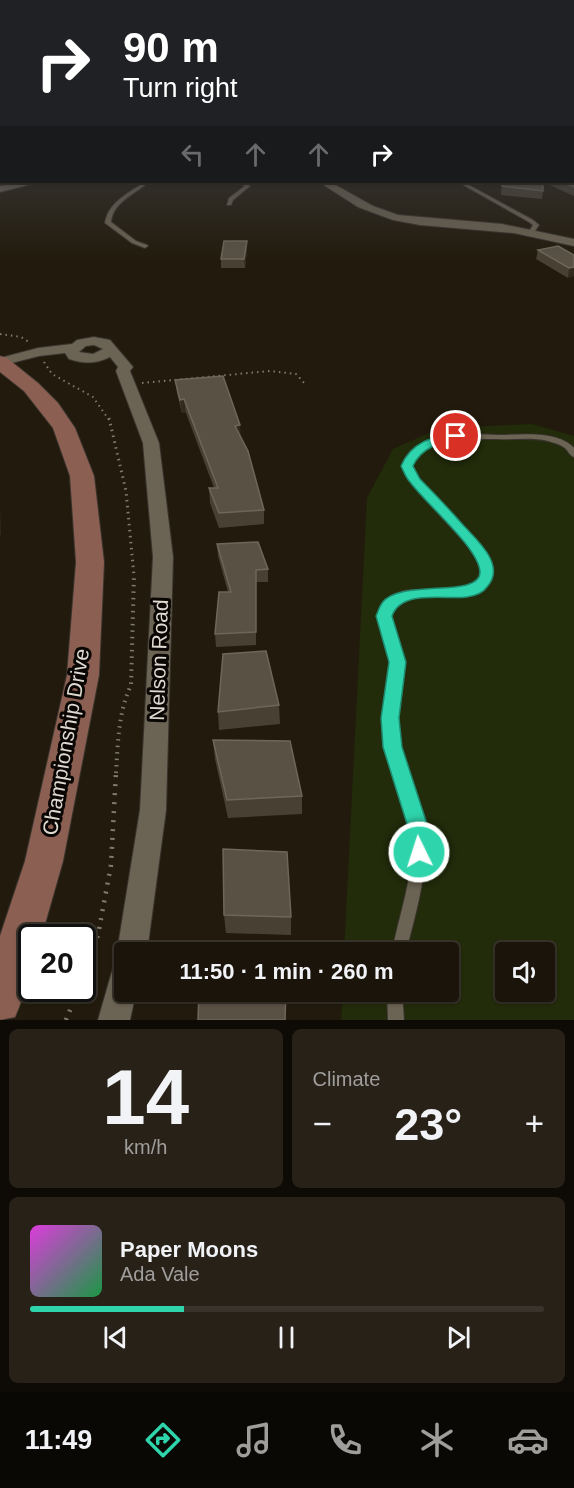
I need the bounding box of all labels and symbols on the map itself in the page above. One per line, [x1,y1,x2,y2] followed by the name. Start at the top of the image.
[430,410,481,461] pin
[145,599,172,721] street label: Nelson Road
[38,647,93,837] street label: Championship Drive
[387,820,451,884] position arrow
[18,924,96,1002] speed limit sign: 20

